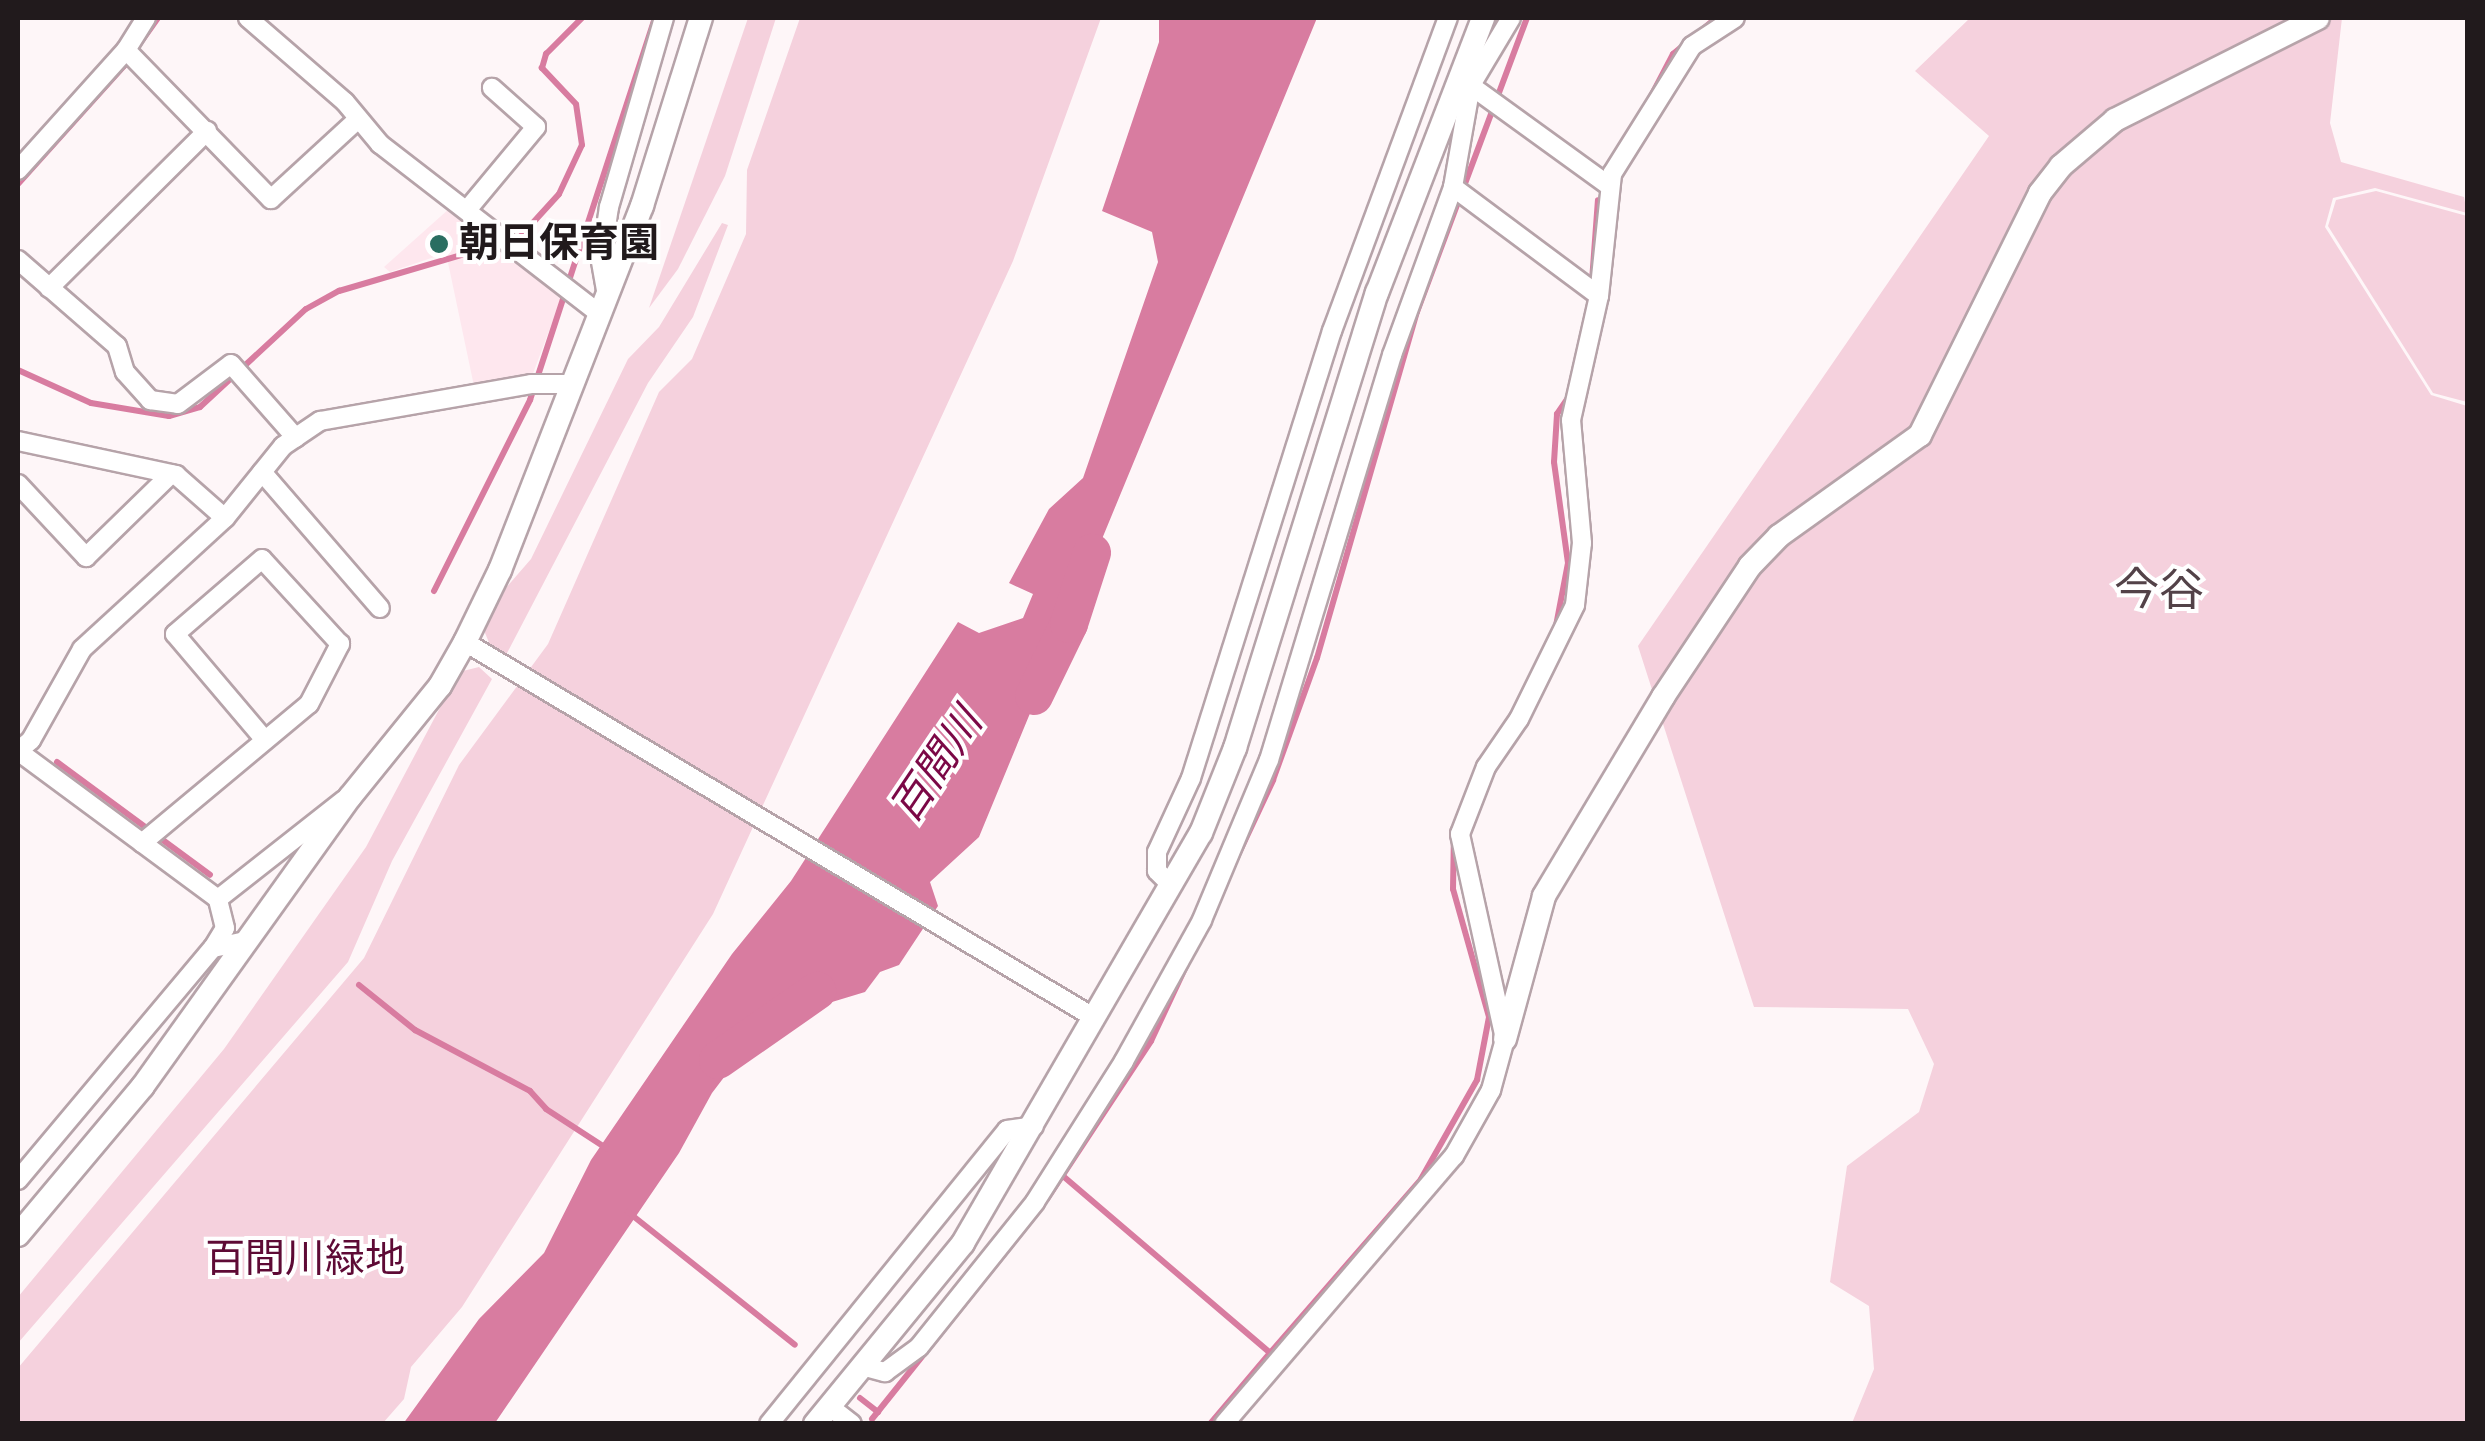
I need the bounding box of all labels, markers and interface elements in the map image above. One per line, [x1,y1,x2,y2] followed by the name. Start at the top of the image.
[459,220,659,268] place label: 朝日保育園
[428,233,450,255] marker: 朝日保育園
[2114,565,2204,619] district label: 今谷
[881,700,993,832] water label: 百間川
[205,1236,405,1284] park label: 百間川緑地

